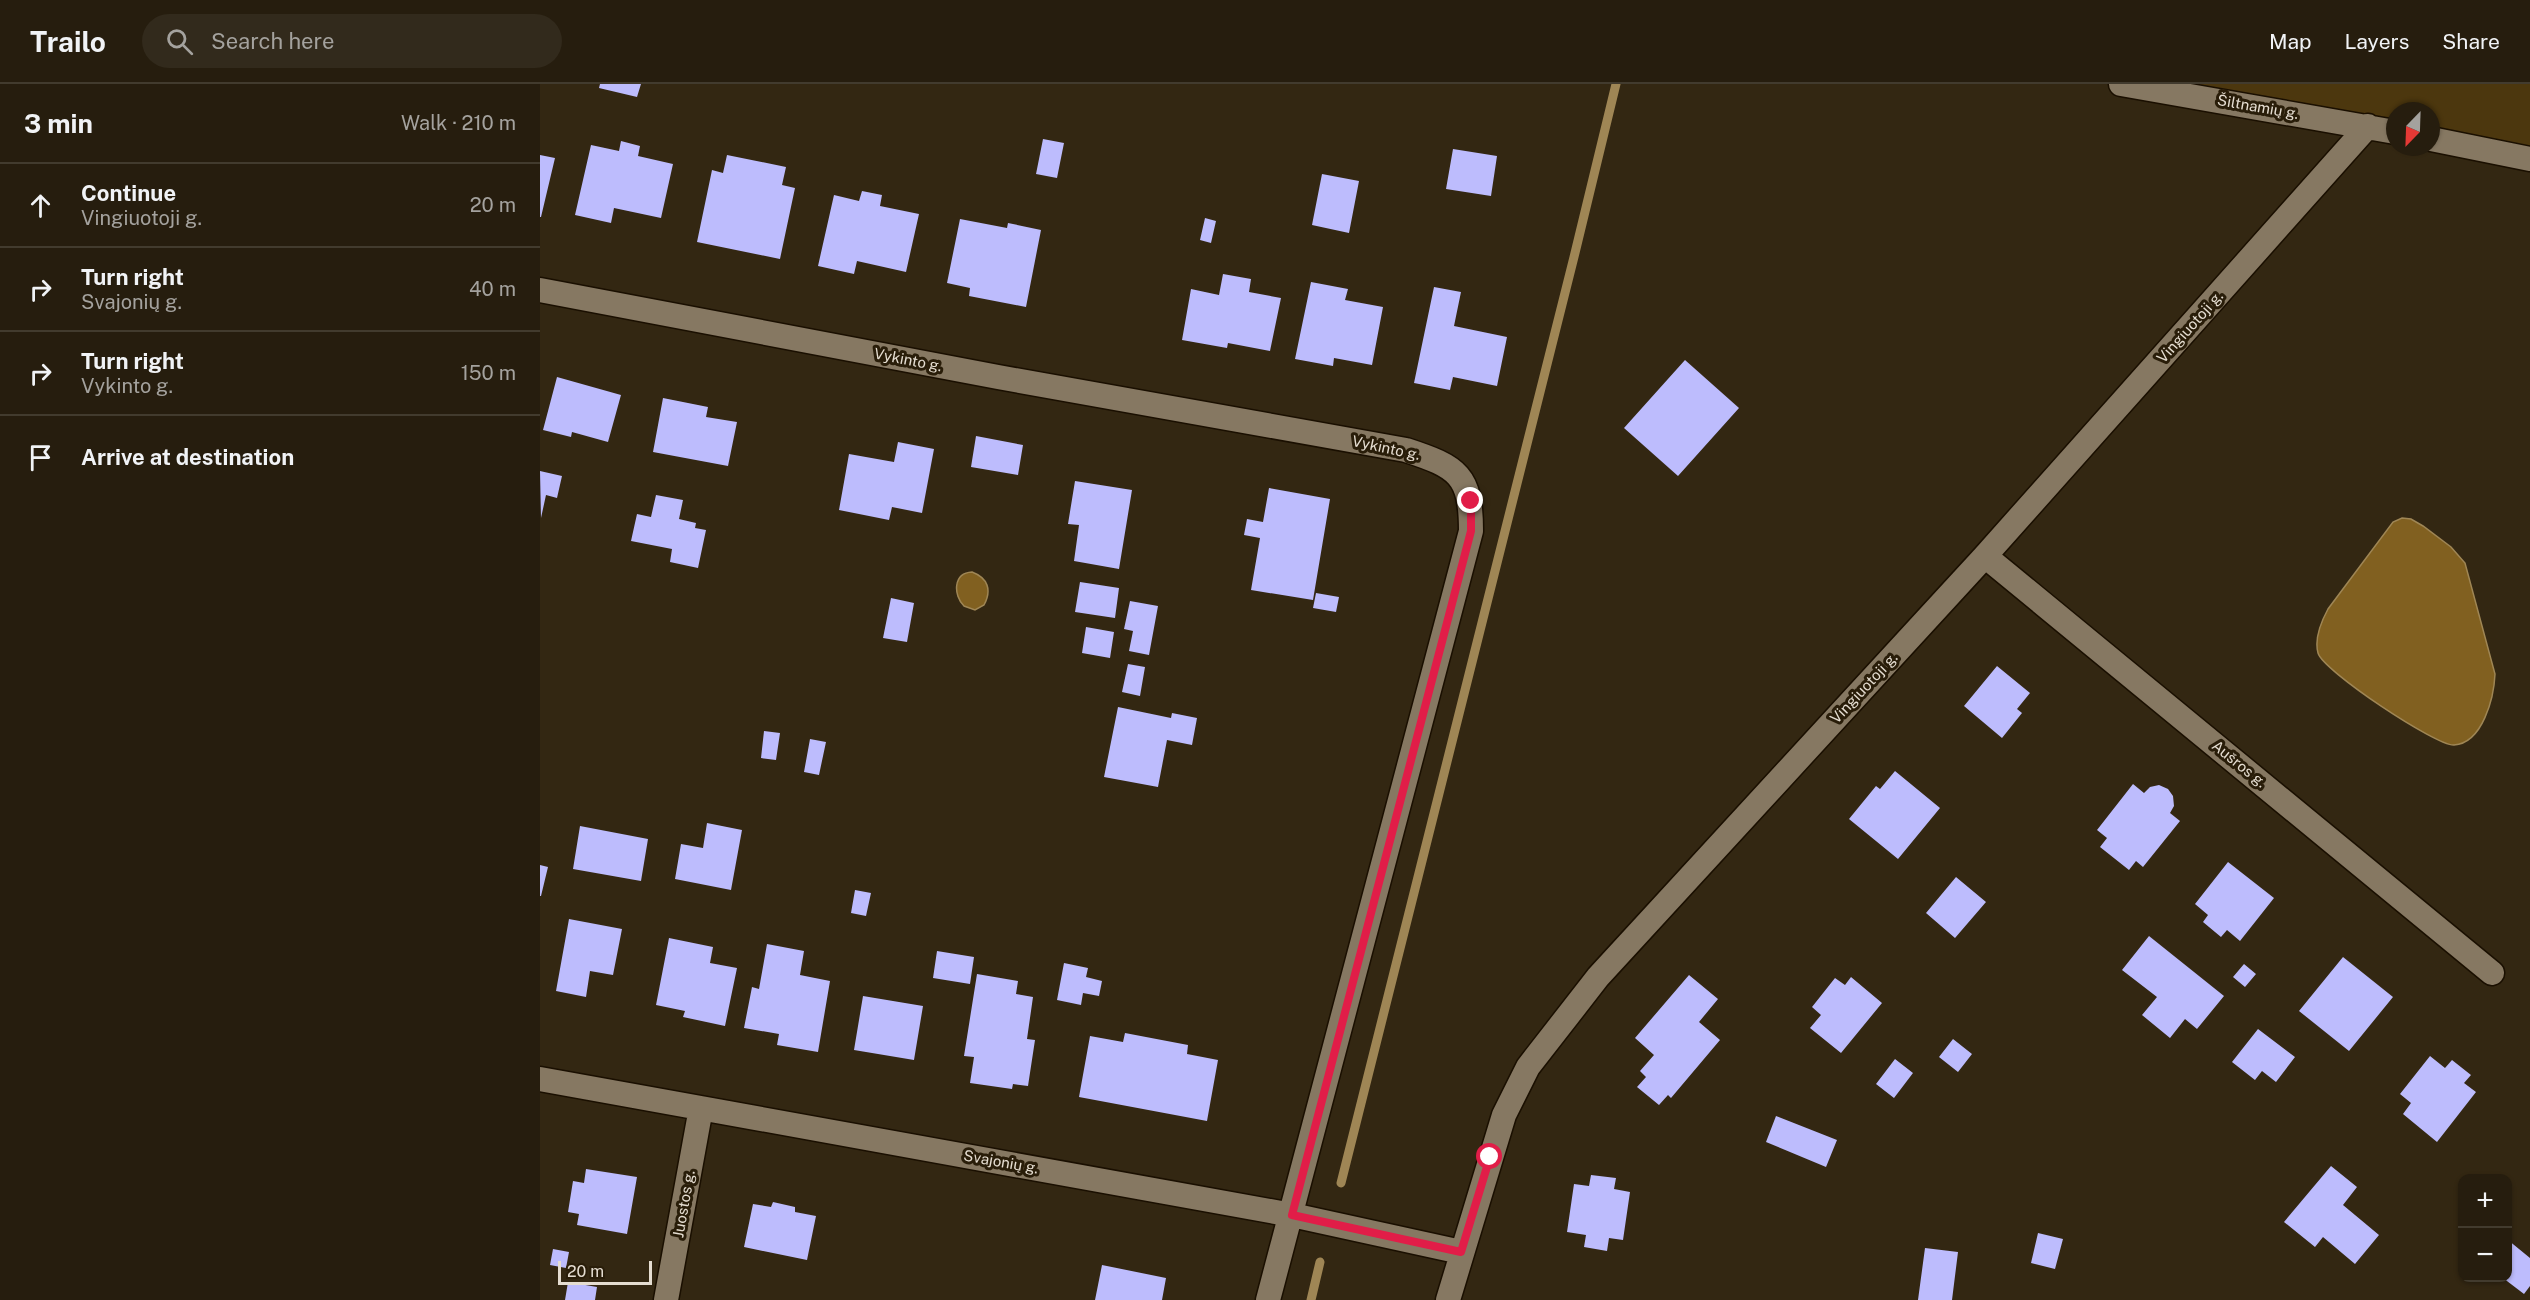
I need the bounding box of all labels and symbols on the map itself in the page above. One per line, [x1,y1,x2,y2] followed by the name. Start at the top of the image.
[2216,91,2300,122] street label: Šiltnamių g.
[2386,102,2440,156] north arrow
[2153,287,2226,366] street label: Vingiuotoji g.
[873,345,944,374] street label: Vykinto g.
[1351,432,1422,463] street label: Vykinto g.
[1457,487,1483,513] route end
[1826,649,1901,727] street label: Vingiuotoji g.
[2209,737,2270,791] street label: Aušros g.
[1476,1143,1502,1169] route start
[962,1147,1040,1176] street label: Svajonių g.
[669,1169,698,1239] street label: Juostos g.
[558,1258,652,1286] scale bar

